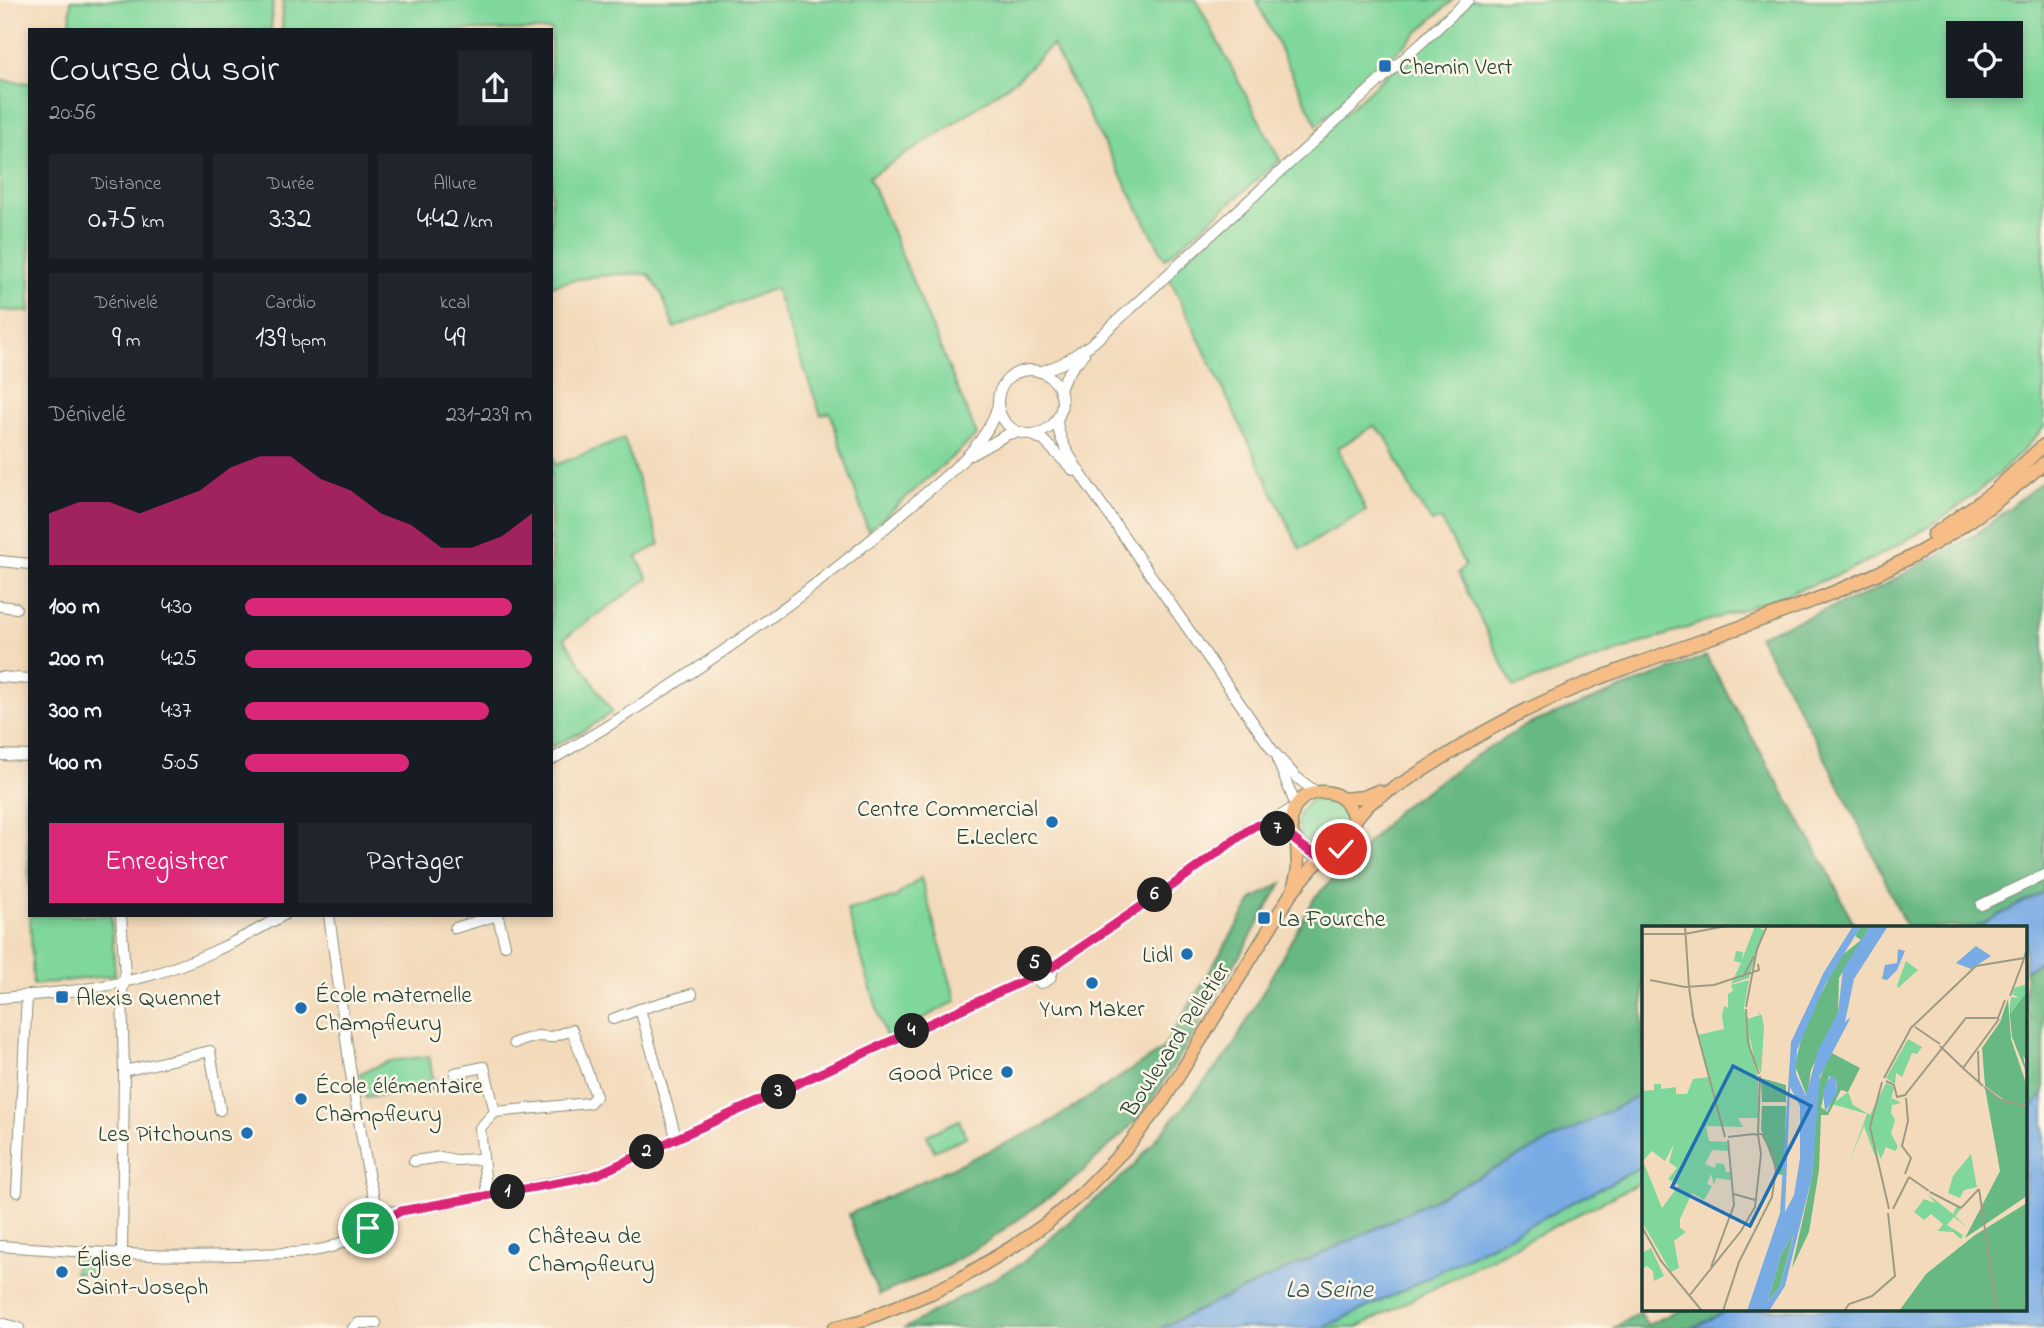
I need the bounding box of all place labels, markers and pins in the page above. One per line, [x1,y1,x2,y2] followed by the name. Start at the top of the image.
[1399,51,1513,86] place label: Chemin Vert
[1377,58,1393,74] marker: Chemin Vert
[857,793,1038,856] place label: Centre Commercial E.Leclerc
[1260,812,1296,846] pin: 7
[1044,814,1060,830] marker: Centre Commercial E.Leclerc
[1311,819,1371,879] pin
[1138,878,1172,912] pin: 6
[1278,903,1386,938] place label: La Fourche
[1256,910,1272,926] marker: La Fourche
[1142,939,1173,974] place label: Lidl
[1018,946,1052,982] pin: 5
[1179,946,1195,962] marker: Lidl
[1084,975,1100,991] marker: Yum Maker
[315,979,472,1043] place label: École maternelle Champfleury
[76,982,221,1017] place label: Alexis Quennet
[54,989,70,1005] marker: Alexis Quennet
[1039,993,1145,1028] place label: Yum Maker
[293,1000,309,1016] marker: École maternelle Champfleury
[894,1014,930,1048] pin: 4
[888,1057,993,1092] place label: Good Price
[999,1064,1015,1080] marker: Good Price
[315,1070,483,1134] place label: École élémentaire Champfleury
[762,1074,796,1110] pin: 3
[293,1091,309,1107] marker: École élémentaire Champfleury
[98,1118,233,1153] place label: Les Pitchouns
[239,1125,255,1141] marker: Les Pitchouns
[630,1134,664,1170] pin: 2
[490,1174,526,1210] pin: 1
[338,1198,398,1258] pin
[528,1220,655,1284] place label: Château de Champfleury
[506,1241,522,1257] marker: Château de Champfleury
[76,1243,208,1306] place label: Église Saint-Joseph
[54,1264,70,1280] marker: Église Saint-Joseph

